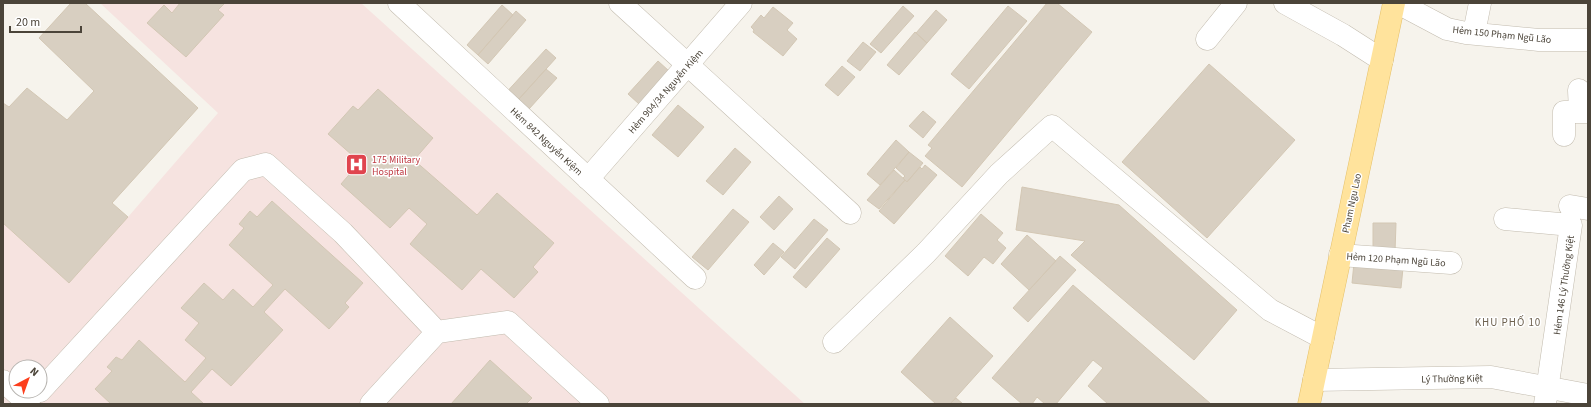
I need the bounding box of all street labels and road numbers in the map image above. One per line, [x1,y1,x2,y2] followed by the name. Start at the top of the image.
[1452,23,1552,47] street label: Hẻm 150 Phạm Ngũ Lão
[625,46,706,137] street label: Hẻm 904/34 Nguyễn Kiệm
[507,104,586,179] street label: Hẻm 842 Nguyễn Kiệm
[1339,172,1365,234] street label: Pham Ngu Lao
[1550,234,1578,336] street label: Hẻm 146 Lý Thường Kiệt
[1346,250,1446,270] street label: Hẻm 120 Phạm Ngũ Lão
[1421,371,1484,387] street label: Lý Thường Kiệt

